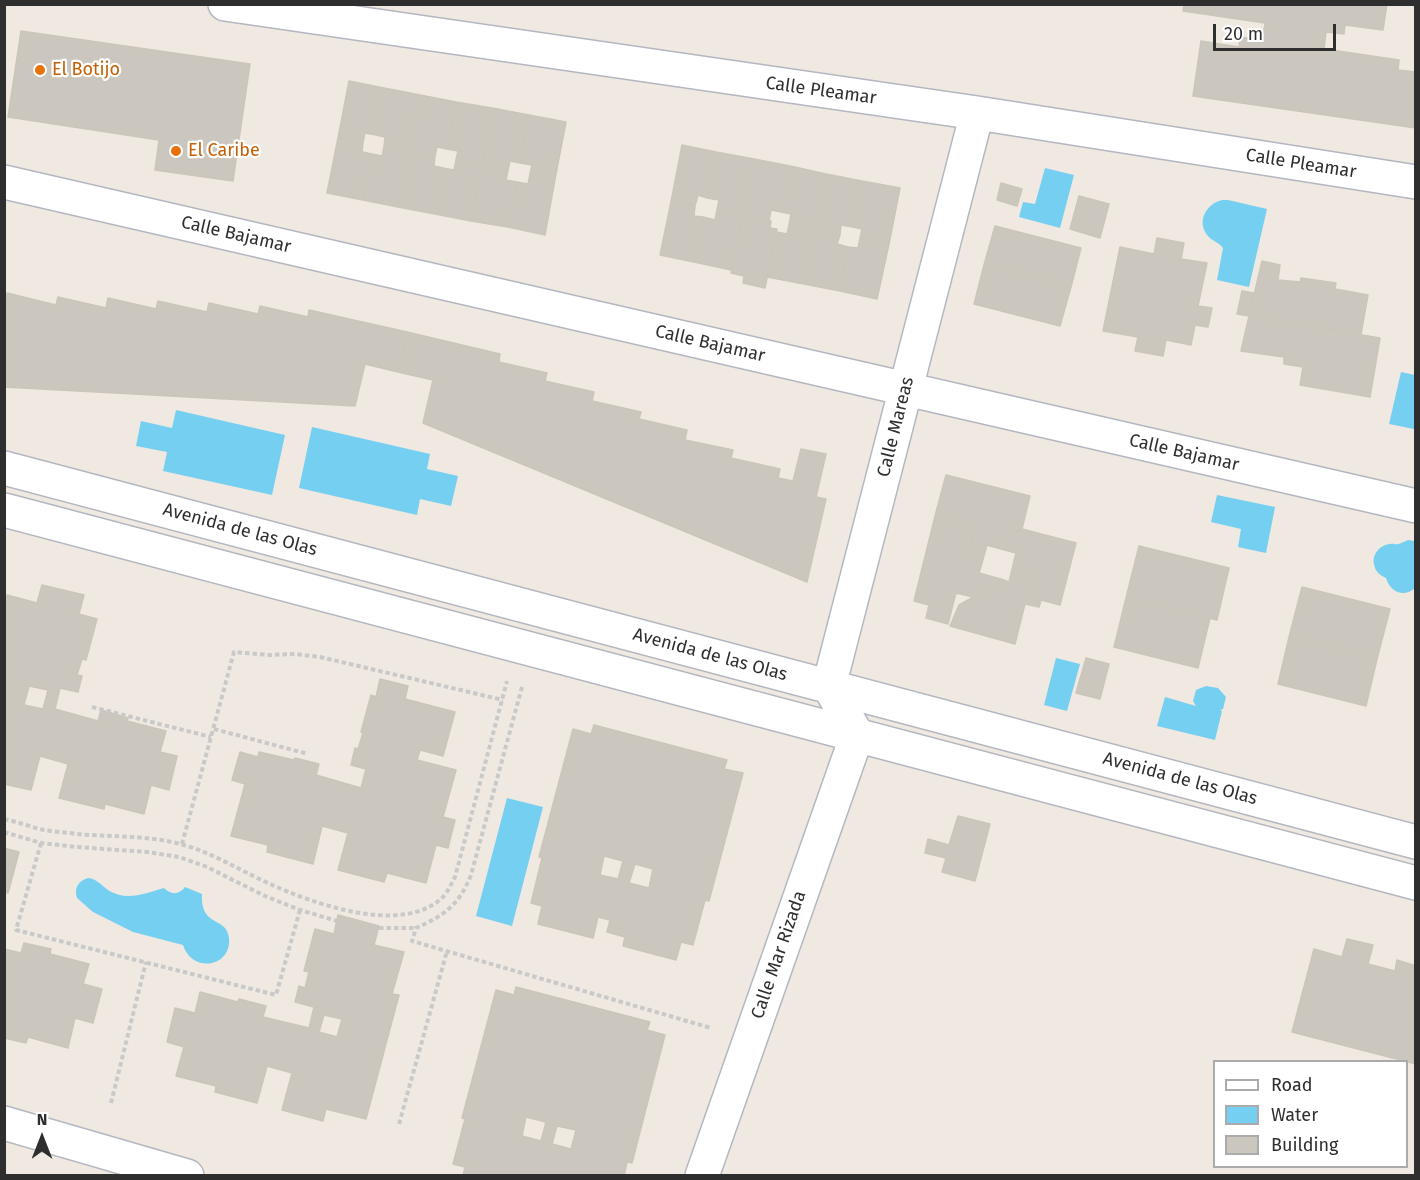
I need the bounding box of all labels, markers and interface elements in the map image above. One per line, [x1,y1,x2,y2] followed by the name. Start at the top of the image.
[1216,12,1339,50] scale bar
[1224,23,1263,45] text: 20 m
[52,59,120,81] place label: El Botijo
[33,63,47,77] marker: El Botijo
[764,73,878,109] street label: Calle Pleamar
[188,140,260,162] place label: El Caribe
[169,144,183,158] marker: El Caribe
[1244,145,1358,183] street label: Calle Pleamar
[179,212,293,258] street label: Calle Bajamar
[653,321,767,367] street label: Calle Bajamar
[873,375,919,479] street label: Calle Mareas
[1127,430,1241,476] street label: Calle Bajamar
[160,499,320,561] street label: Avenida de las Olas
[630,624,790,686] street label: Avenida de las Olas
[1100,748,1260,810] street label: Avenida de las Olas
[747,888,811,1022] street label: Calle Mar Rizada
[1213,1060,1408,1168] legend
[1271,1074,1313,1096] text: Road
[1271,1104,1318,1126] text: Water
[12,1108,72,1168] north arrow
[37,1110,47,1129] text: N
[1271,1134,1338,1156] text: Building

